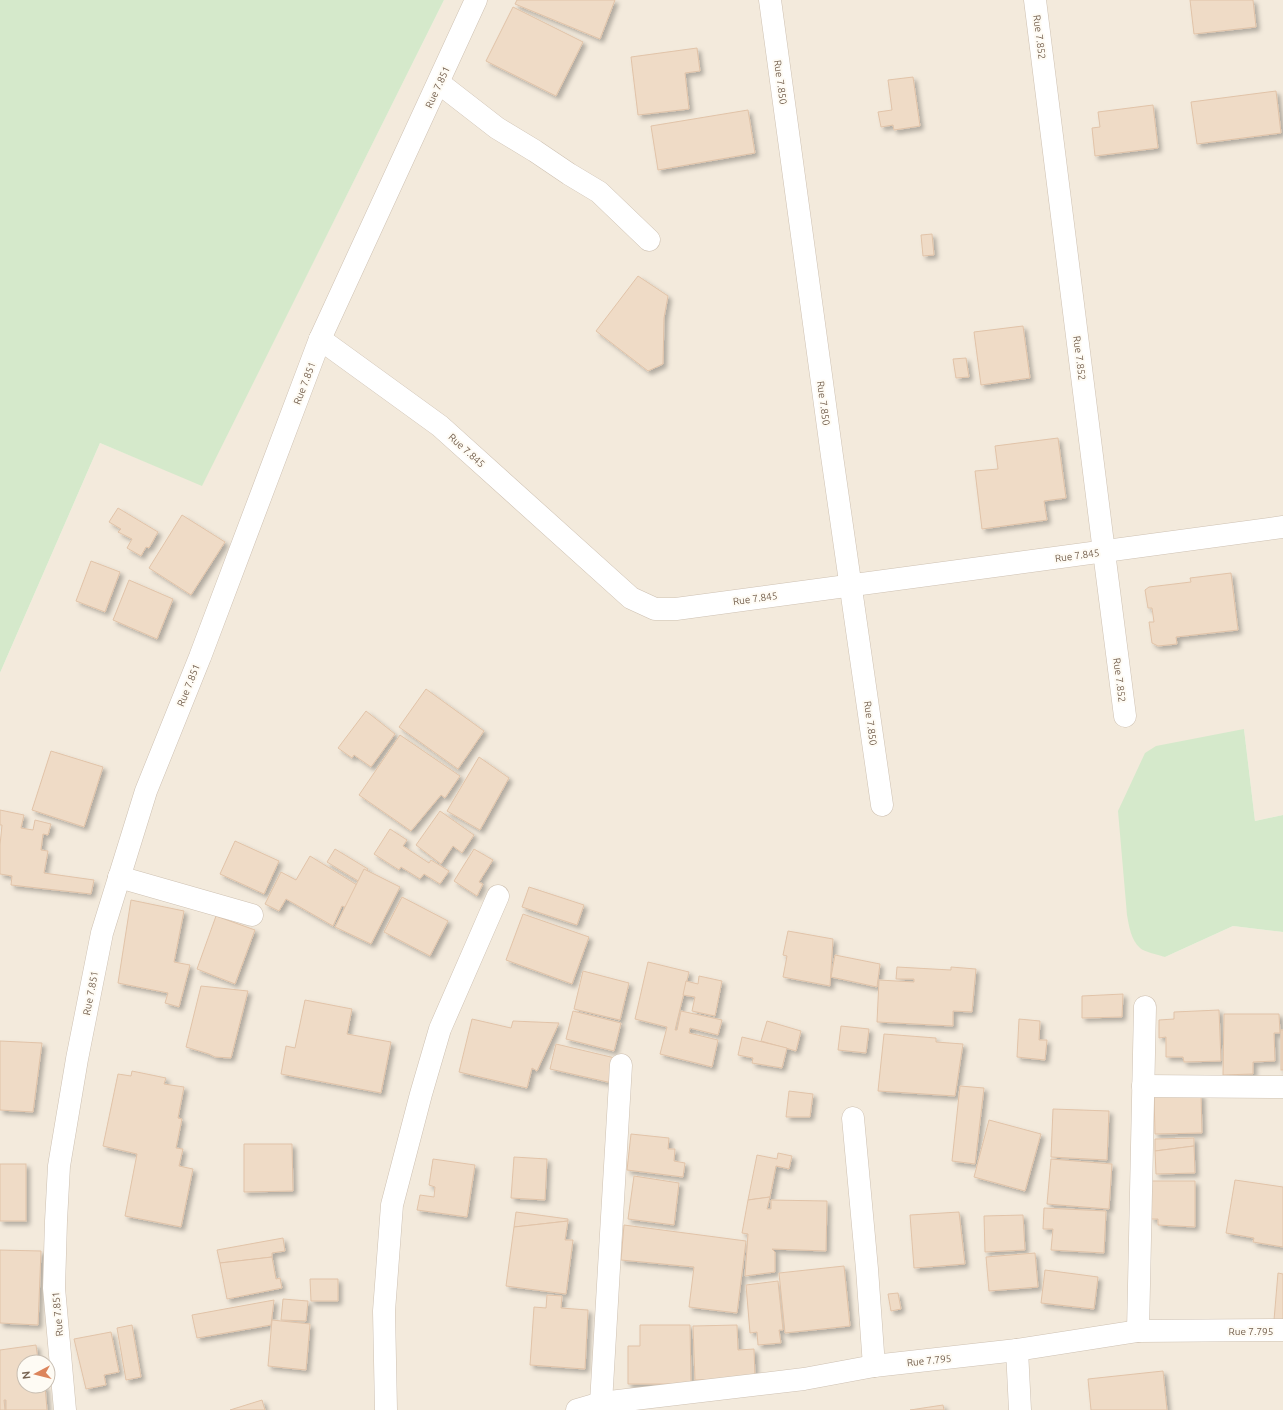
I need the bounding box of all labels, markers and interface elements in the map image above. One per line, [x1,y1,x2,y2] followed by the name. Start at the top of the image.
[1031,14,1048,60] street label: Rue 7.852
[772,59,789,105] street label: Rue 7.850
[423,65,452,110] street label: Rue 7.851
[1071,335,1088,381] street label: Rue 7.852
[291,360,318,406] street label: Rue 7.851
[815,380,832,426] street label: Rue 7.850
[446,431,487,469] street label: Rue 7.845
[1054,547,1100,564] street label: Rue 7.845
[732,590,778,607] street label: Rue 7.845
[1111,657,1128,703] street label: Rue 7.852
[175,662,202,708] street label: Rue 7.851
[862,700,879,746] street label: Rue 7.850
[81,970,100,1016] street label: Rue 7.851
[50,1291,65,1337] street label: Rue 7.851
[1229,1326,1273,1337] street label: Rue 7.795
[906,1353,952,1368] street label: Rue 7.795
[16,1354,56,1394] north arrow
[20,1370,33,1380] text: N

